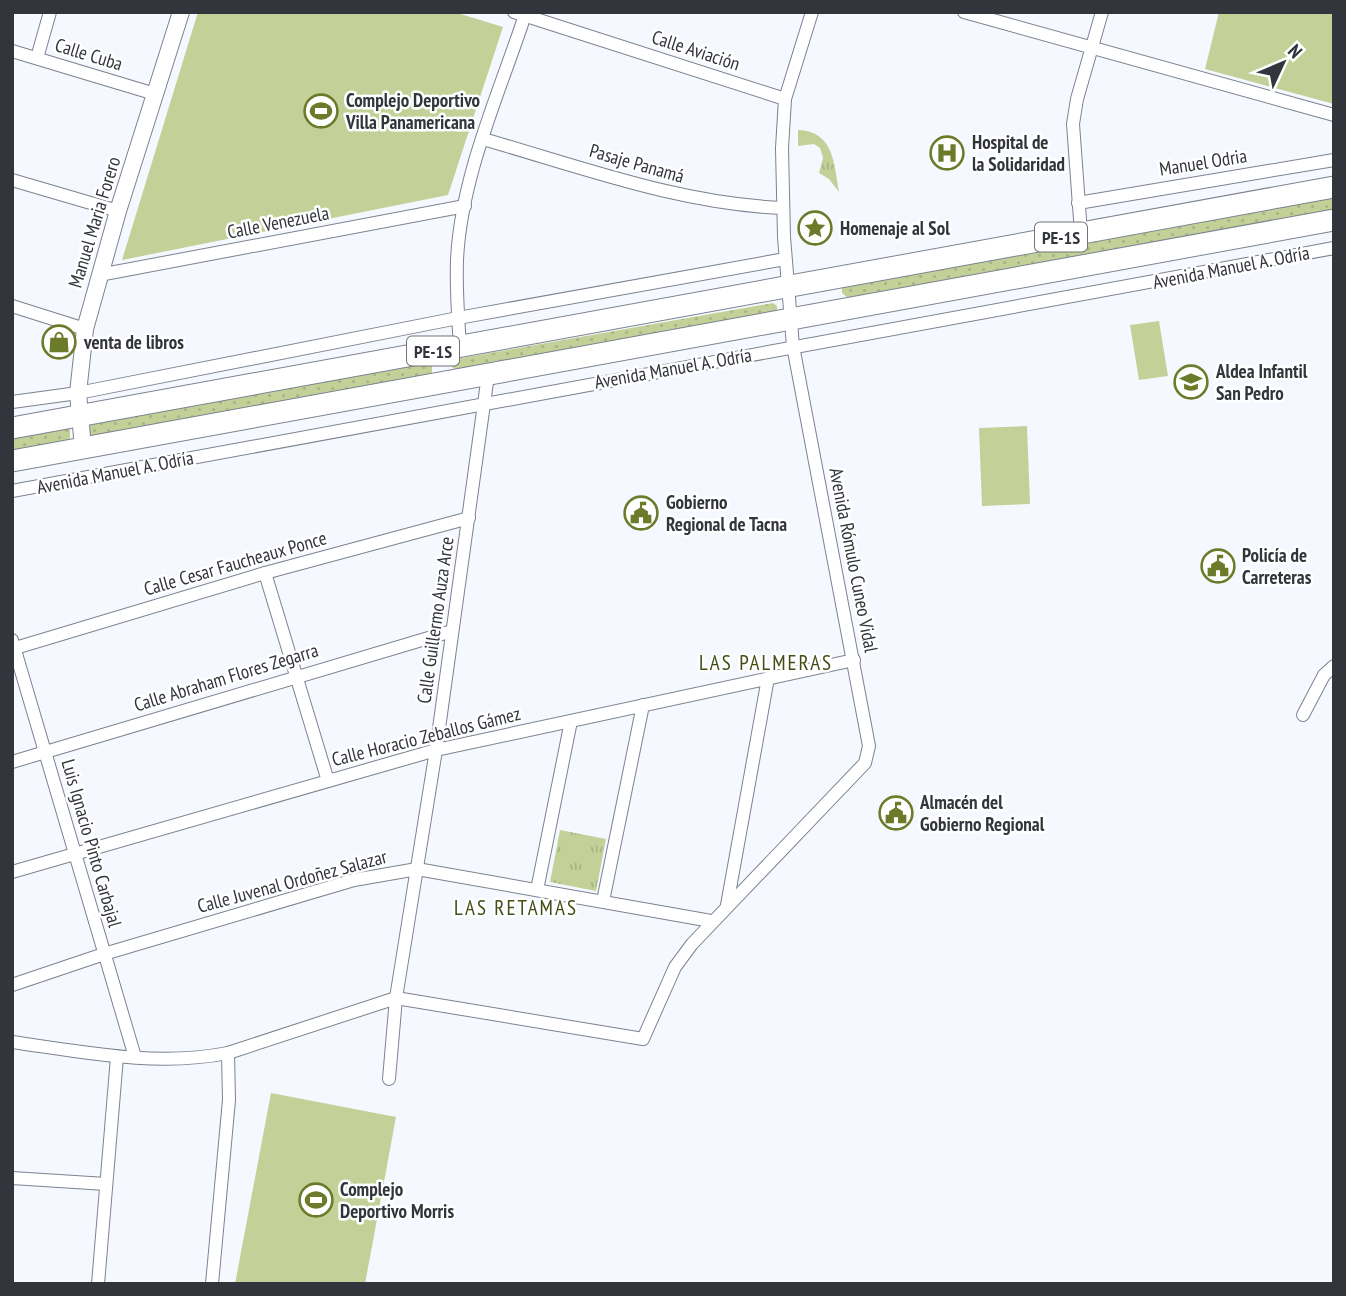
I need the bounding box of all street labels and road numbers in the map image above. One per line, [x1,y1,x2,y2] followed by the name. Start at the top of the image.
[649,24,743,76] street label: Calle Aviación
[52,32,126,76] street label: Calle Cuba
[587,138,687,188] street label: Pasaje Panamá
[1158,143,1248,181] street label: Manuel Odria
[63,154,125,290] street label: Manuel Maria Forero
[225,200,331,244] street label: Calle Venezuela
[1035,222,1087,251] road number: PE-1S
[1151,240,1311,294] street label: Avenida Manuel A. Odría
[407,337,459,366] road number: PE-1S
[593,342,753,394] street label: Avenida Manuel A. Odría
[35,445,195,499] street label: Avenida Manuel A. Odría
[824,466,884,655] street label: Avenida Rómulo Cuneo Vidal
[141,525,329,601] street label: Calle Cesar Faucheaux Ponce
[411,535,459,705] street label: Calle Guillermo Auza Arce
[131,638,321,716] street label: Calle Abraham Flores Zegarra
[329,701,523,771] street label: Calle Horacio Zeballos Gámez
[57,756,128,930] street label: Luis Ignacio Pinto Carbajal
[195,844,390,918] street label: Calle Juvenal Ordoñez Salazar

